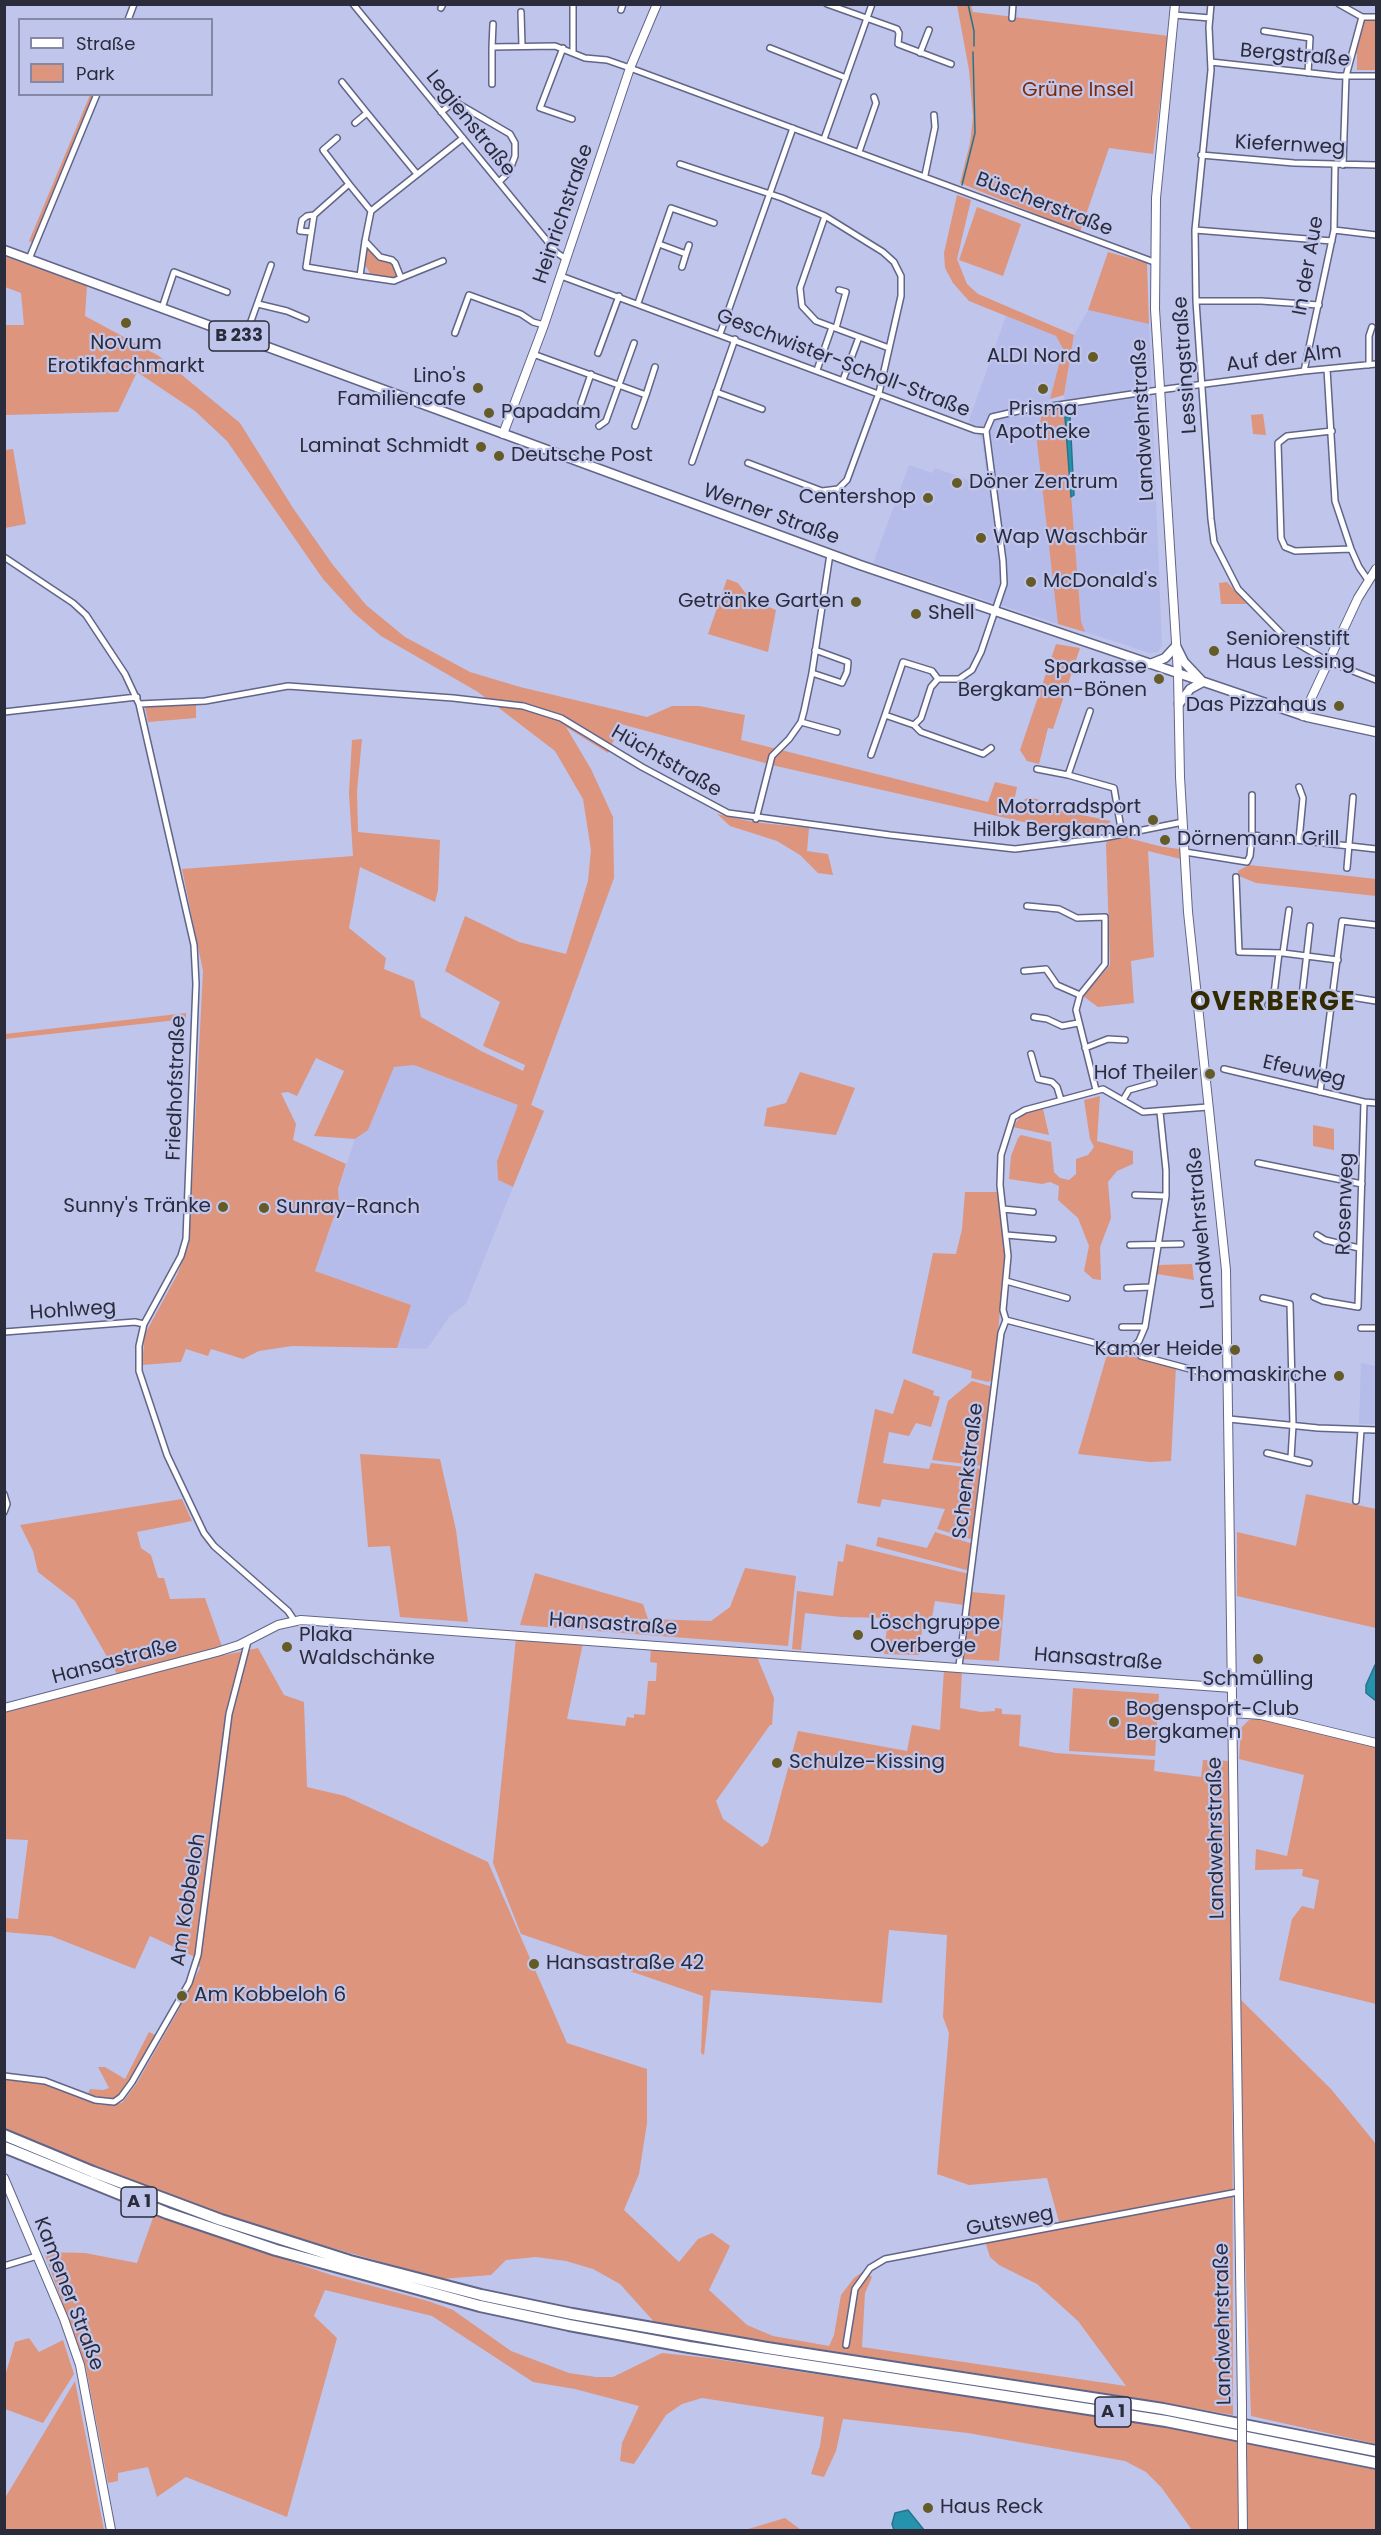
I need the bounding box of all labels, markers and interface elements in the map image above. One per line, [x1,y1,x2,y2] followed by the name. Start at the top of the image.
[18,18,213,96] legend
[76,31,135,56] text: Straße
[1239,39,1351,73] street label: Bergstraße
[76,61,115,86] text: Park
[420,66,520,182] street label: Legienstraße
[1022,79,1134,103] park label: Grüne Insel
[1234,131,1346,161] street label: Kiefernweg
[529,141,599,287] street label: Heinrichstraße
[972,168,1116,242] street label: Büscherstraße
[1288,214,1330,318] street label: In der Aue
[1169,295,1203,435] street label: Lessingstraße
[713,304,973,424] street label: Geschwister-Scholl-Straße
[119,316,133,330] marker: Novum Erotikfachmarkt
[209,321,269,351] road number: B 233
[47,332,205,379] place label: Novum Erotikfachmarkt
[1128,338,1160,502] street label: Landwehrstraße
[1225,340,1343,378] street label: Auf der Alm
[987,345,1081,369] place label: ALDI Nord
[1086,350,1100,364] marker: ALDI Nord
[337,365,466,412] place label: Lino's Familiencafe
[471,381,485,395] marker: Lino's Familiencafe
[1036,382,1050,396] marker: Prisma Apotheke
[996,398,1090,445] place label: Prisma Apotheke
[501,401,601,425] place label: Papadam
[482,406,496,420] marker: Papadam
[299,435,469,459] place label: Laminat Schmidt
[474,440,488,454] marker: Laminat Schmidt
[511,444,653,468] place label: Deutsche Post
[492,449,506,463] marker: Deutsche Post
[969,471,1118,495] place label: Döner Zentrum
[950,476,964,490] marker: Döner Zentrum
[700,479,842,551] street label: Werner Straße
[799,486,916,510] place label: Centershop
[921,491,935,505] marker: Centershop
[993,526,1148,550] place label: Wap Waschbär
[974,531,988,545] marker: Wap Waschbär
[1043,570,1158,594] place label: McDonald's
[1024,575,1038,589] marker: McDonald's
[678,590,844,614] place label: Getränke Garten
[849,595,863,609] marker: Getränke Garten
[928,602,975,626] place label: Shell
[909,607,923,621] marker: Shell
[1226,628,1355,675] place label: Seniorenstift Haus Lessing
[1207,644,1221,658] marker: Seniorenstift Haus Lessing
[958,656,1147,703] place label: Sparkasse Bergkamen-Bönen
[1152,672,1166,686] marker: Sparkasse Bergkamen-Bönen
[1186,694,1327,718] place label: Das Pizzahaus
[1332,699,1346,713] marker: Das Pizzahaus
[606,721,726,803] street label: Hüchtstraße
[973,796,1141,843] place label: Motorradsport Hilbk Bergkamen
[1146,813,1160,827] marker: Motorradsport Hilbk Bergkamen
[1177,828,1339,852] place label: Dörnemann Grill
[1158,833,1172,847] marker: Dörnemann Grill
[1190,987,1356,1019] district label: OVERBERGE
[162,1015,192,1161] street label: Friedhofstraße
[1260,1051,1348,1093] street label: Efeuweg
[1094,1062,1198,1086] place label: Hof Theiler
[1203,1067,1217,1081] marker: Hof Theiler
[1183,1146,1221,1310] street label: Landwehrstraße
[1332,1152,1360,1256] street label: Rosenweg
[63,1195,211,1219] place label: Sunny's Tränke
[276,1196,420,1220] place label: Sunray-Ranch
[216,1200,230,1214] marker: Sunny's Tränke
[257,1201,271,1215] marker: Sunray-Ranch
[29,1296,117,1326] street label: Hohlweg
[1095,1338,1223,1362] place label: Kamer Heide
[1228,1343,1242,1357] marker: Kamer Heide
[1186,1364,1327,1388] place label: Thomaskirche
[1332,1369,1346,1383] marker: Thomaskirche
[949,1402,989,1540] street label: Schenkstraße
[548,1609,678,1641] street label: Hansastraße
[870,1612,1000,1659] place label: Löschgruppe Overberge
[299,1624,435,1671] place label: Plaka Waldschänke
[851,1628,865,1642] marker: Löschgruppe Overberge
[50,1634,180,1690] street label: Hansastraße
[280,1640,294,1654] marker: Plaka Waldschänke
[1033,1644,1163,1676] street label: Hansastraße
[1251,1652,1265,1666] marker: Schmülling
[1202,1668,1314,1692] place label: Schmülling
[1126,1698,1299,1745] place label: Bogensport-Club Bergkamen
[1107,1715,1121,1729] marker: Bogensport-Club Bergkamen
[789,1751,945,1775] place label: Schulze-Kissing
[770,1756,784,1770] marker: Schulze-Kissing
[1204,1757,1230,1919] street label: Landwehrstraße
[167,1832,211,1968] street label: Am Kobbeloh
[546,1952,704,1976] place label: Hansastraße 42
[527,1957,541,1971] marker: Hansastraße 42
[194,1984,346,2008] place label: Am Kobbeloh 6
[175,1989,189,2003] marker: Am Kobbeloh 6
[121,2187,157,2217] road number: A 1
[964,2202,1056,2242] street label: Gutsweg
[28,2214,108,2374] street label: Kamener Straße
[1211,2243,1237,2405] street label: Landwehrstraße
[1095,2397,1131,2427] road number: A 1
[940,2496,1043,2520] place label: Haus Reck
[921,2501,935,2515] marker: Haus Reck

